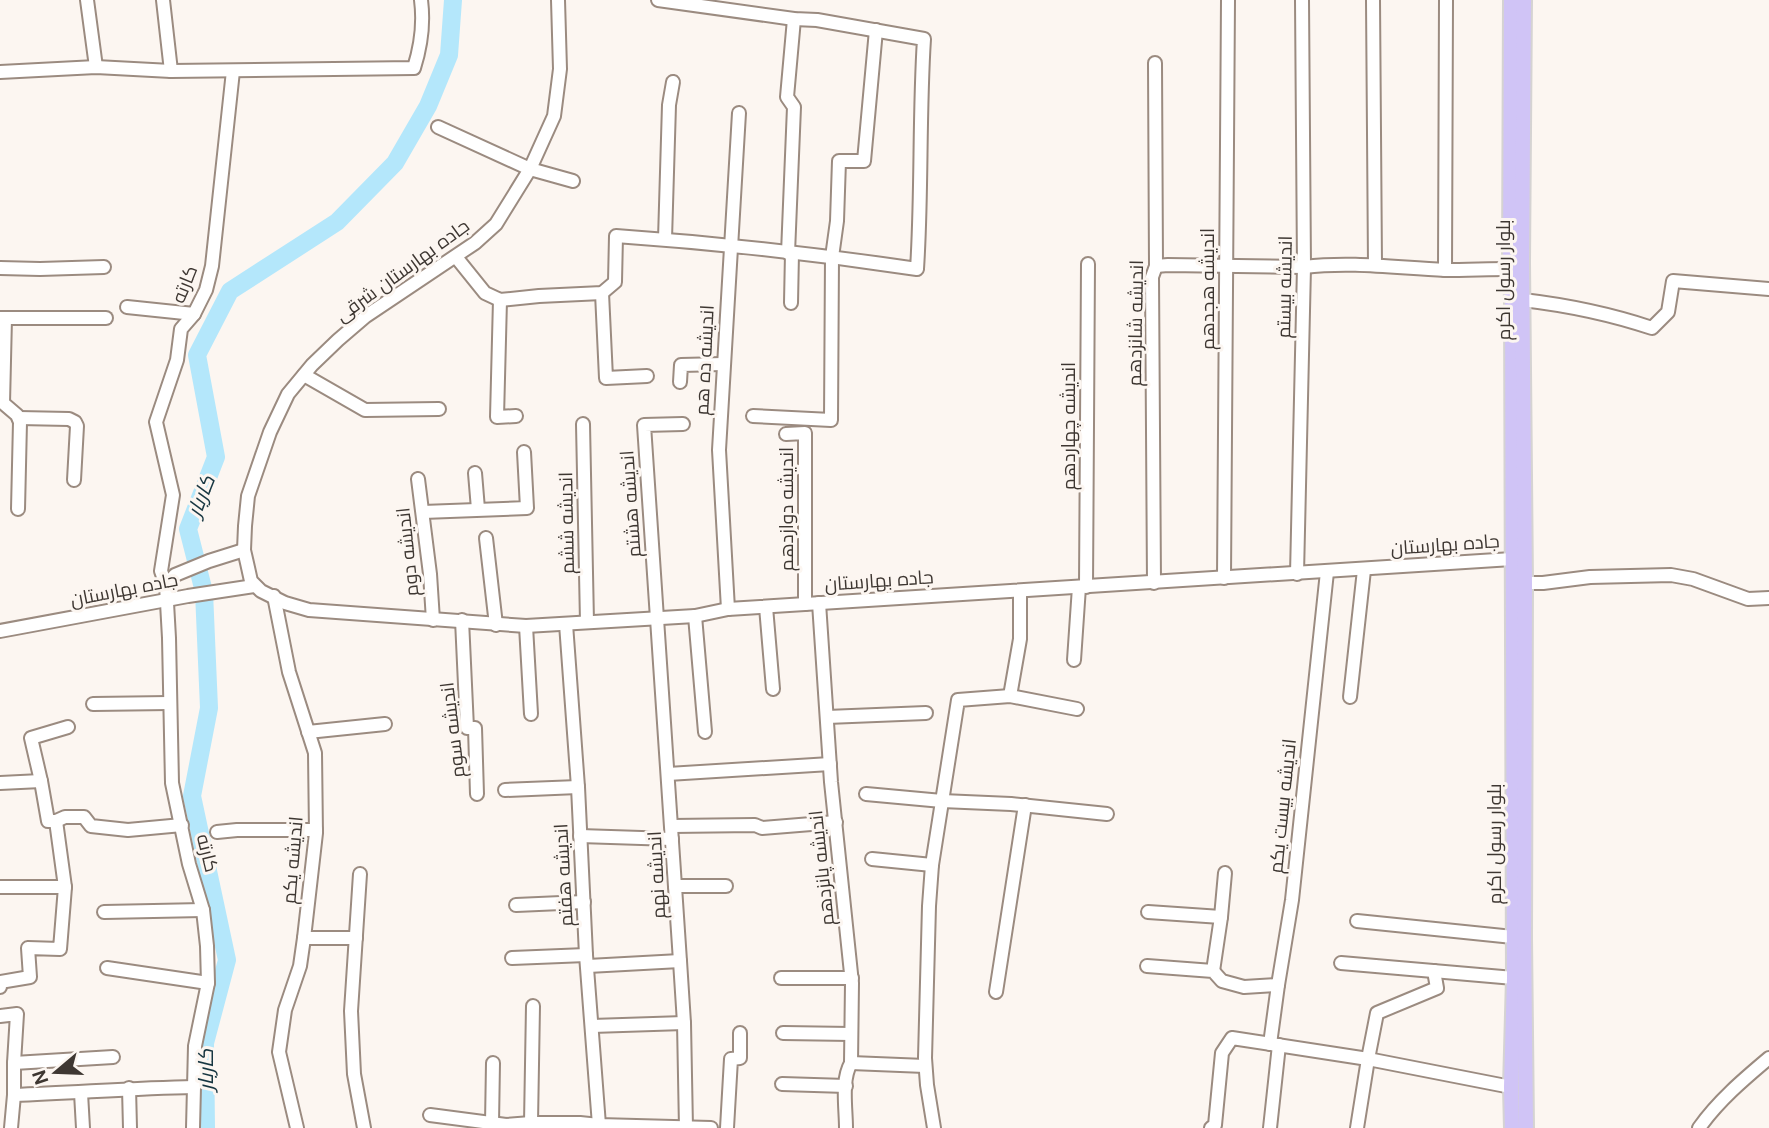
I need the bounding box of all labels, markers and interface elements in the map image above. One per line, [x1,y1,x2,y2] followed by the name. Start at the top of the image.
[330,213,474,328] street label: جاده بهارستان شرقی
[1491,219,1517,341] street label: بلوار رسول اکرم
[1195,228,1221,350] street label: اندیشه هجدهم
[1271,235,1299,339] street label: اندیشه بیستم
[1122,259,1150,387] street label: اندیشه شانزدهم
[166,262,203,307] street label: کارته
[689,304,721,416] street label: اندیشه ده هم
[1056,362,1082,490] street label: اندیشه چهاردهم
[774,447,800,571] street label: اندیشه دوازدهم
[614,449,648,558] street label: اندیشه هشتم
[179,471,222,524] water label: کاربار
[553,472,581,574] street label: اندیشه ششم
[390,506,426,598] street label: اندیشه دوم
[1390,528,1500,561] street label: جاده بهارستان
[824,564,934,597] street label: جاده بهارستان
[68,567,180,612] street label: جاده بهارستان
[434,680,472,779] street label: اندیشه سوم
[1263,737,1303,875] street label: اندیشه بیست یکم
[1482,783,1508,905] street label: بلوار رسول اکرم
[803,809,841,927] street label: اندیشه پانزدهم
[276,815,310,905] street label: اندیشه یکم
[548,823,580,927] street label: اندیشه هفتم
[642,830,672,920] street label: اندیشه نهم
[191,831,224,875] street label: کارته
[21,1037,91,1107] north arrow
[192,1049,220,1094] water label: کاربار
[26,1067,54,1088] text: N

